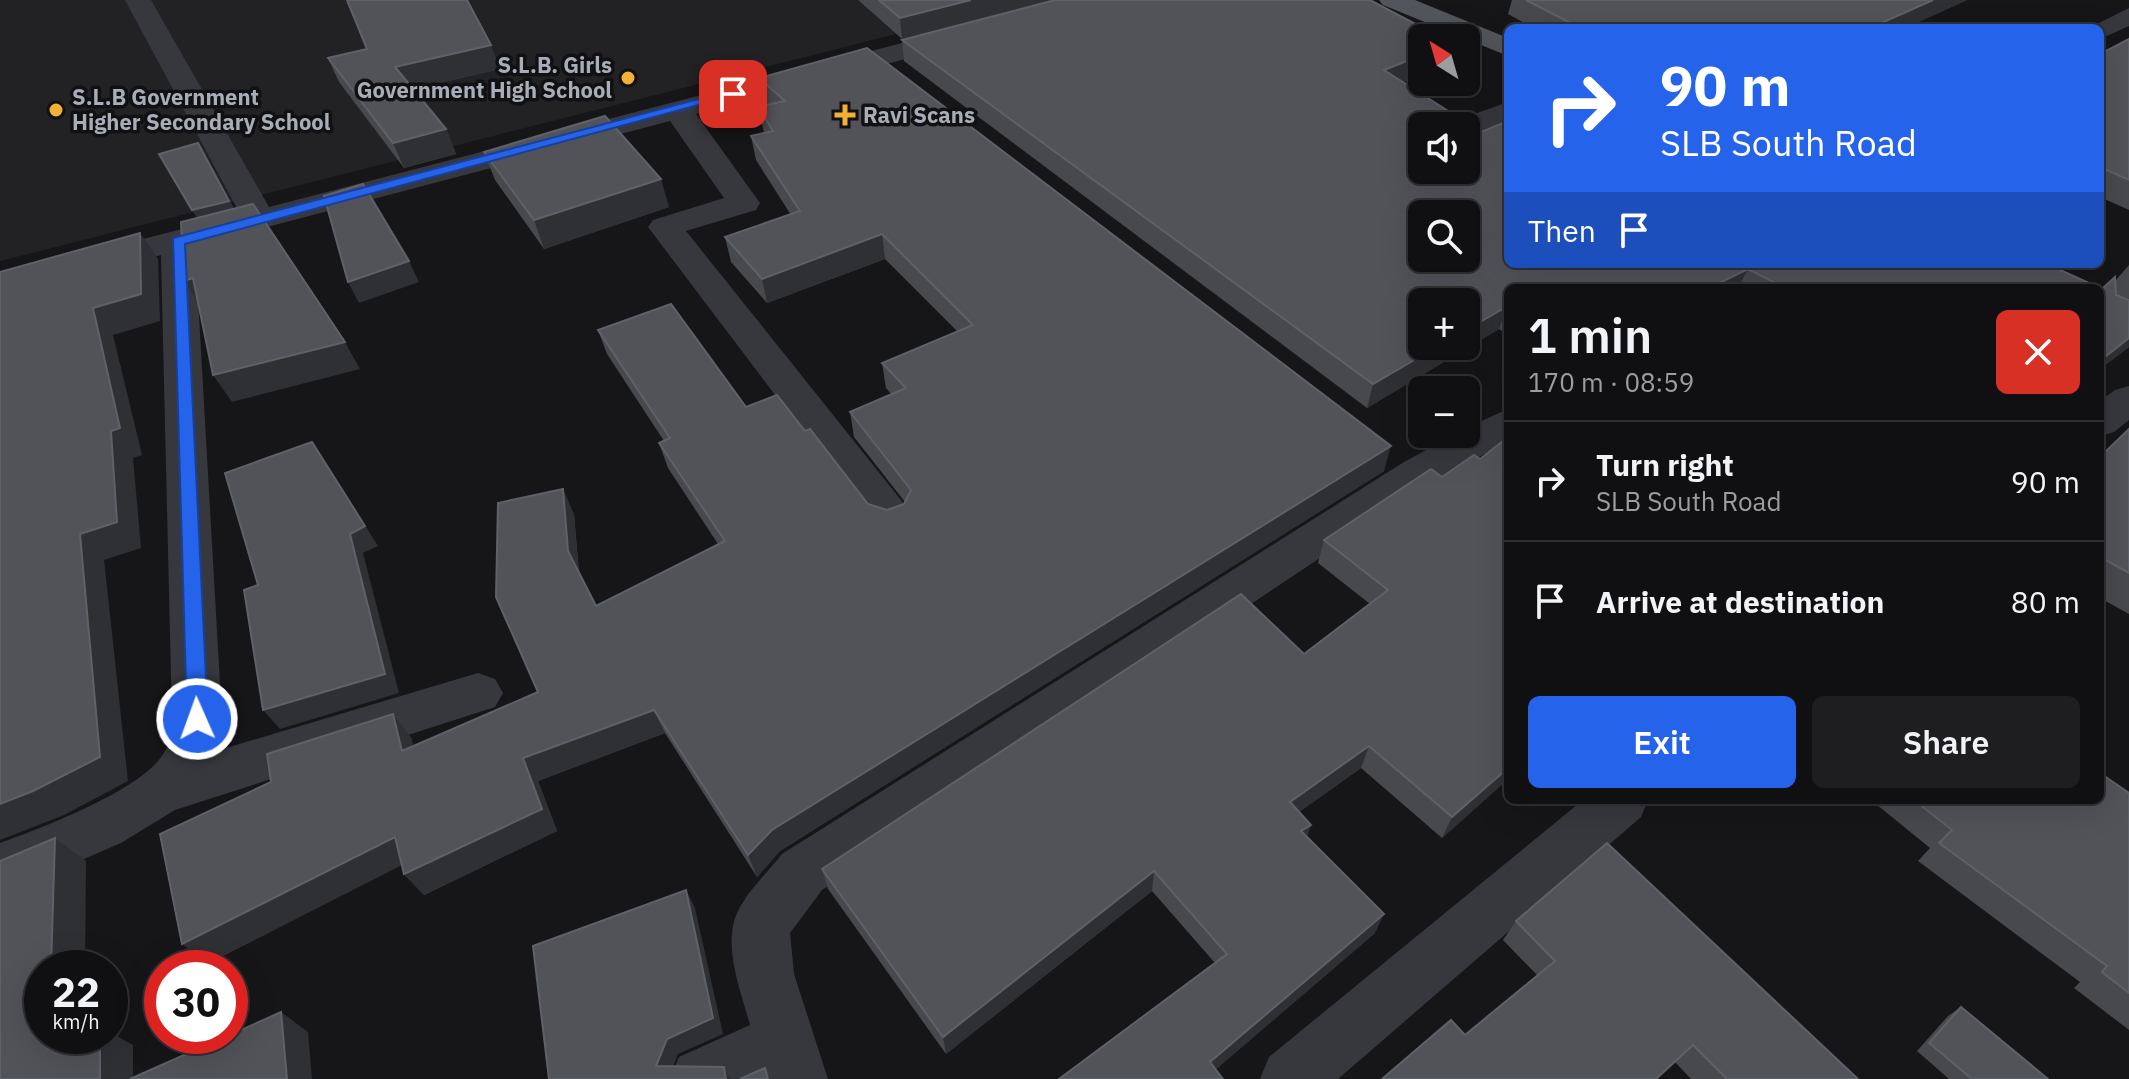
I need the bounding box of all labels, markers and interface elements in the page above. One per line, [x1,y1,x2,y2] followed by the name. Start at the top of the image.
[1408,24,1480,96] north arrow
[1408,24,1480,448] map controls
[1660,49,1790,121] text: 90 m
[357,50,612,104] place label: S.L.B. Girls Government High School
[1528,56,1632,160] icon: right
[699,60,767,128] pin
[619,69,637,87] marker: S.L.B. Girls Government High School
[711,72,755,116] icon: arrive
[72,82,331,136] place label: S.L.B Government Higher Secondary School
[863,100,975,129] place label: Ravi Scans
[47,101,65,119] marker: S.L.B Government Higher Secondary School
[834,104,856,126] marker: Ravi Scans
[1408,112,1480,184] button: sound
[1660,119,1917,166] text: SLB South Road
[1408,200,1480,272] button: search
[1612,208,1656,252] icon: arrive
[1528,211,1596,250] text: Then
[1408,288,1480,360] button: +
[1528,304,1652,366] text: 1 min
[1996,310,2080,394] button: close
[1528,365,1694,399] text: 170 m · 08:59
[1408,376,1480,448] button: −
[1596,445,1734,484] text: Turn right
[1528,459,1572,503] icon: right
[2011,462,2080,501] text: 90 m
[1596,484,1781,518] text: SLB South Road
[1528,579,1572,623] icon: arrive
[1596,582,1884,621] text: Arrive at destination
[2011,582,2080,621] text: 80 m
[155,677,239,761] position arrow
[1528,696,1796,788] button: Exit
[1812,696,2080,788] button: Share
[144,950,248,1054] speed limit sign: 30
[52,966,100,1018] text: 22
[52,1008,100,1035] text: km/h

